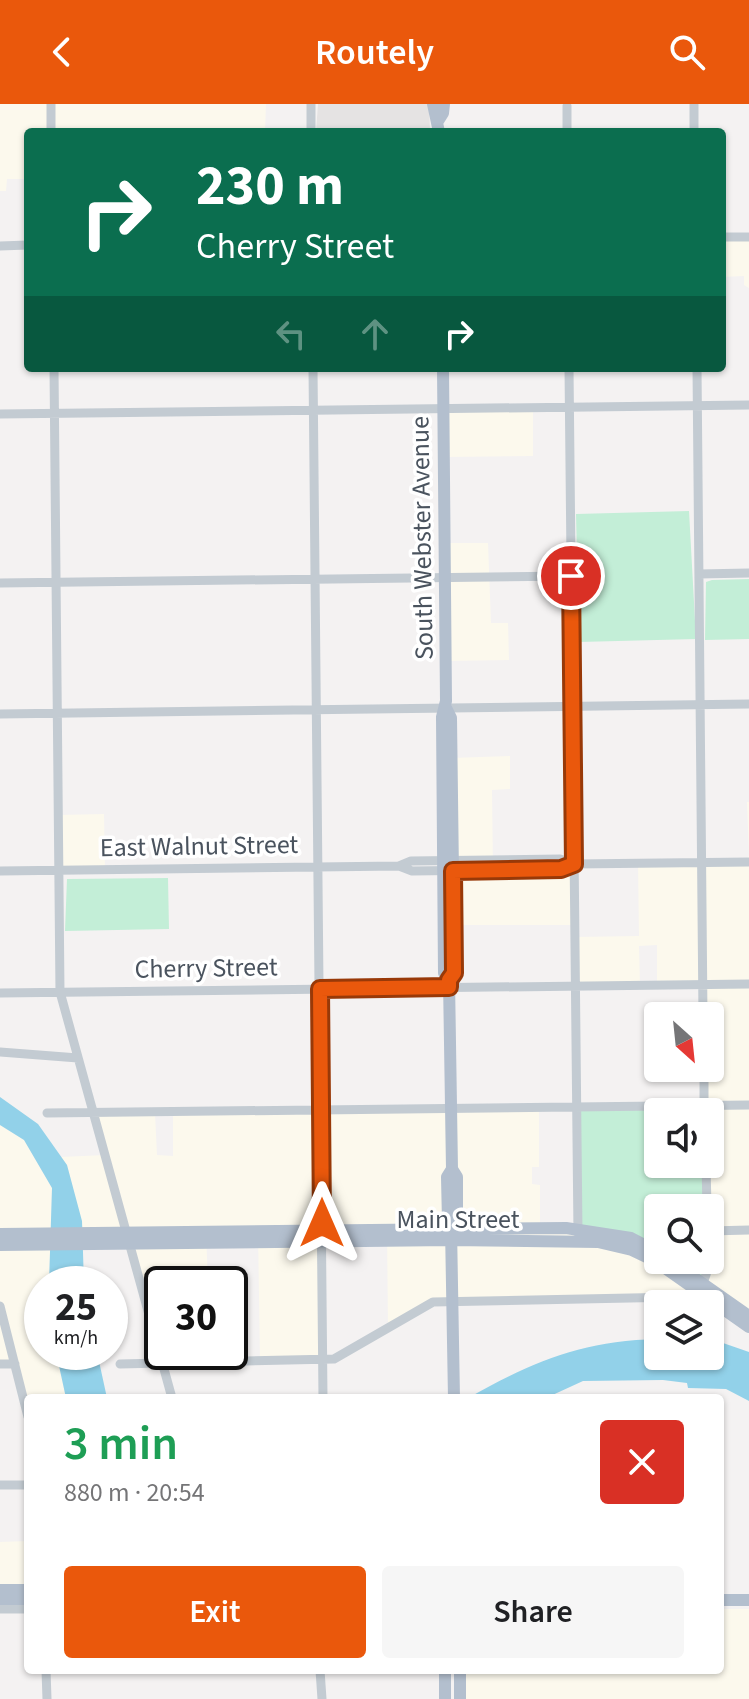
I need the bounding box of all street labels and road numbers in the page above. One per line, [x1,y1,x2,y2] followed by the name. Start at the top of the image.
[401,416,443,660] street label: South Webster Avenue
[99,826,299,866] street label: East Walnut Street
[134,948,278,988] street label: Cherry Street
[397,1201,520,1238] street label: Main Street

